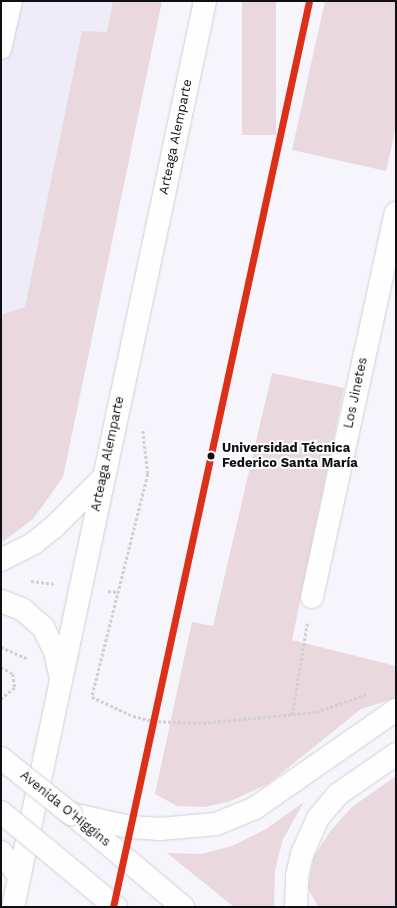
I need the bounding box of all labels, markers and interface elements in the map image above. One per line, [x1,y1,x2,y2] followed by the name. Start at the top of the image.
[156,78,196,196] street label: Arteaga Alemparte
[341,356,371,430] street label: Los Jinetes
[88,395,128,513] street label: Arteaga Alemparte
[222,441,358,472] place label: Universidad Técnica Federico Santa María
[204,449,218,463] marker: Universidad Técnica Federico Santa María
[17,768,113,850] street label: Avenida O'Higgins

